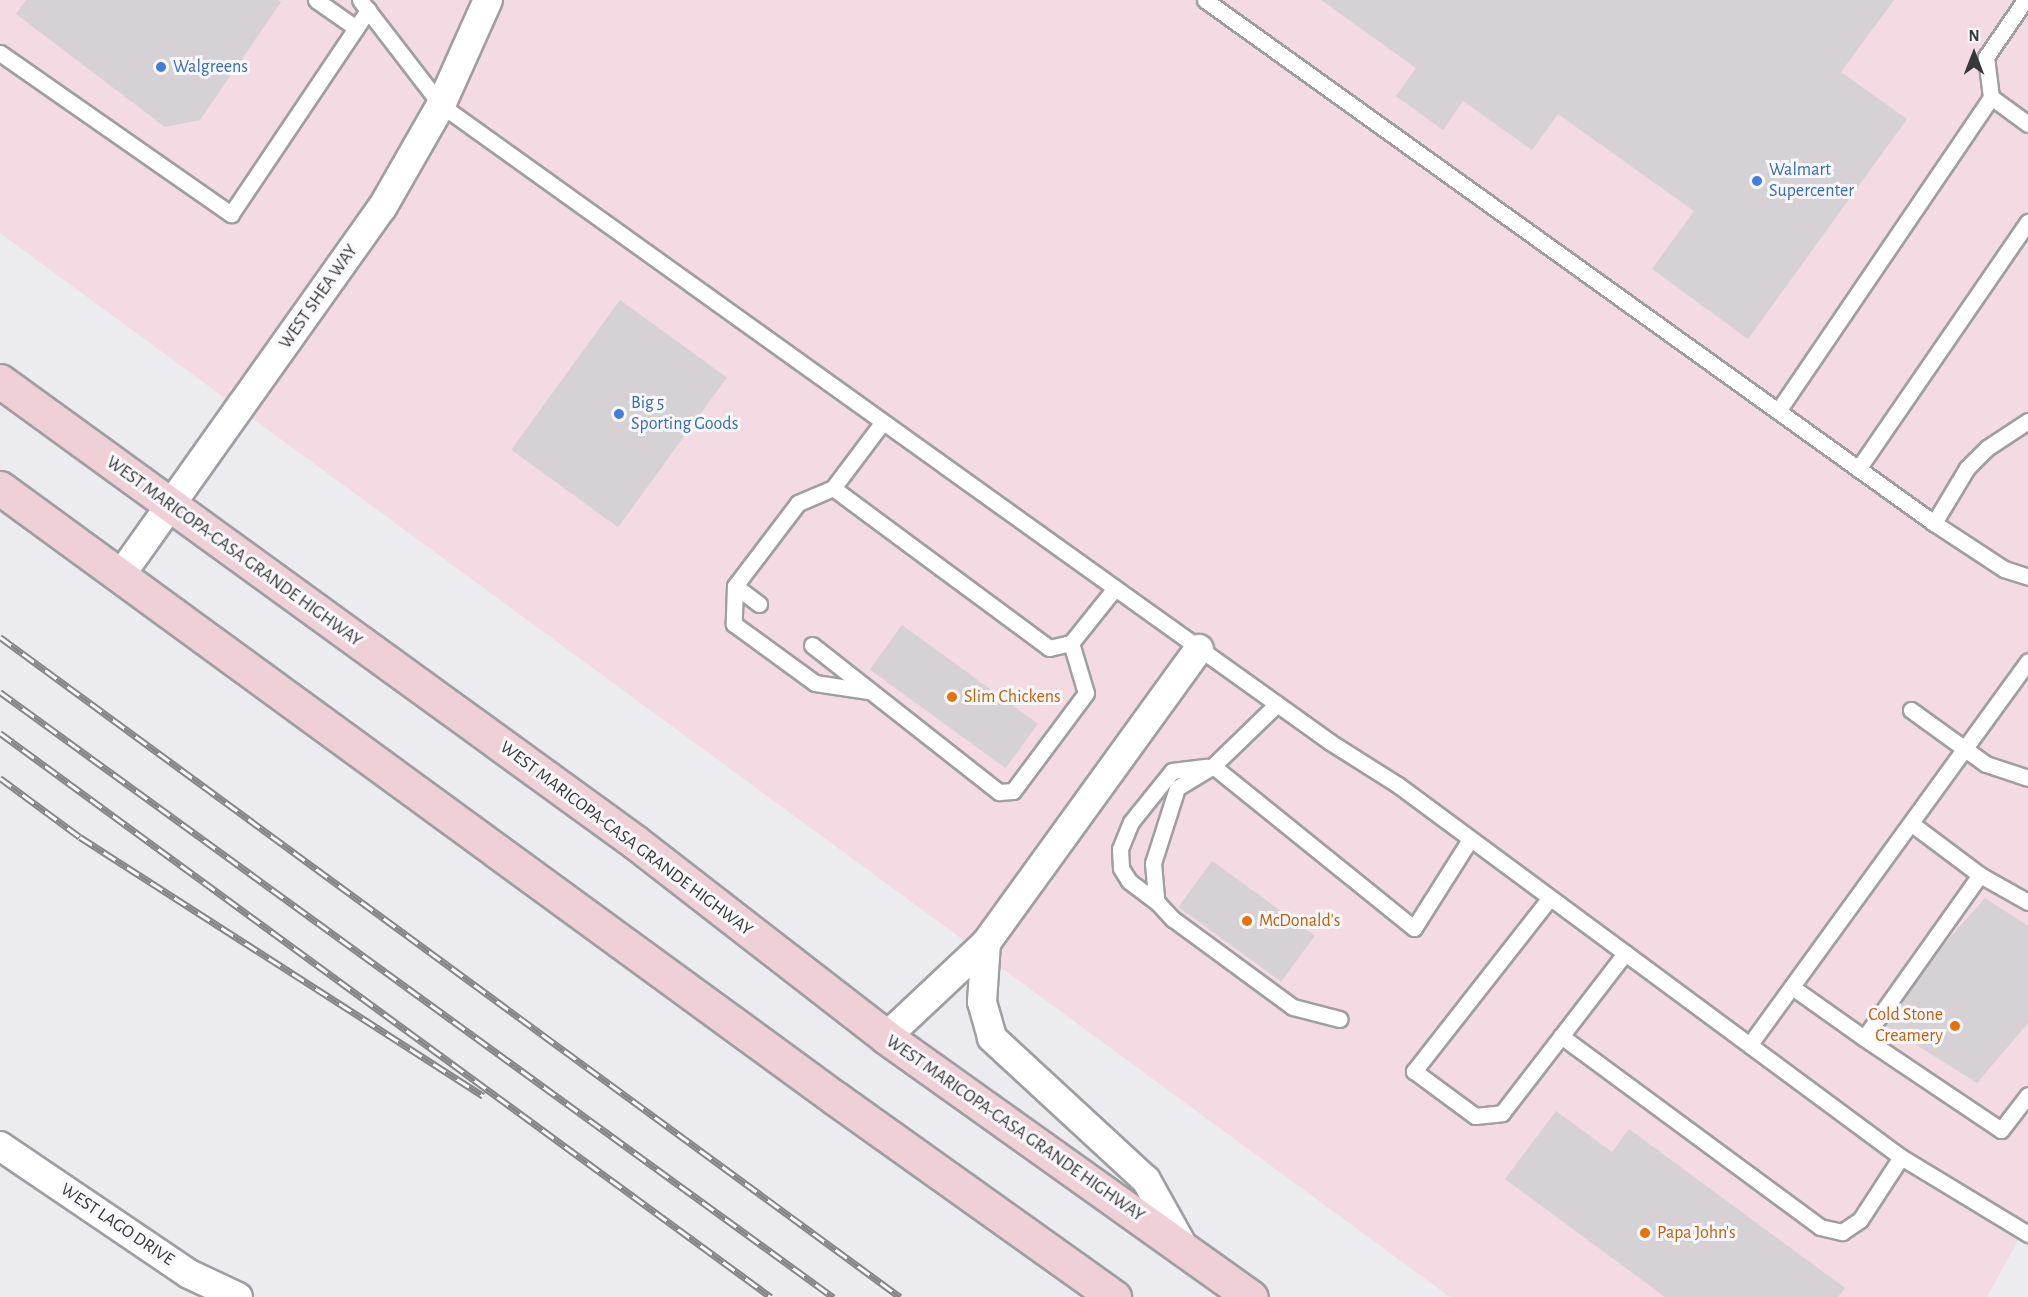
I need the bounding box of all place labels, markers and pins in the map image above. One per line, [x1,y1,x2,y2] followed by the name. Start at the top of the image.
[173,56,248,78] place label: Walgreens
[154,60,168,74] marker: Walgreens
[1769,160,1854,202] place label: Walmart Supercenter
[1750,174,1764,188] marker: Walmart Supercenter
[631,393,738,436] place label: Big 5 Sporting Goods
[612,407,626,421] marker: Big 5 Sporting Goods
[964,686,1061,708] place label: Slim Chickens
[945,690,959,704] marker: Slim Chickens
[1259,910,1341,932] place label: McDonald's
[1240,914,1254,928] marker: McDonald's
[1868,1005,1943,1048] place label: Cold Stone Creamery
[1948,1019,1962,1033] marker: Cold Stone Creamery
[1657,1222,1736,1244] place label: Papa John's
[1638,1226,1652,1240] marker: Papa John's

